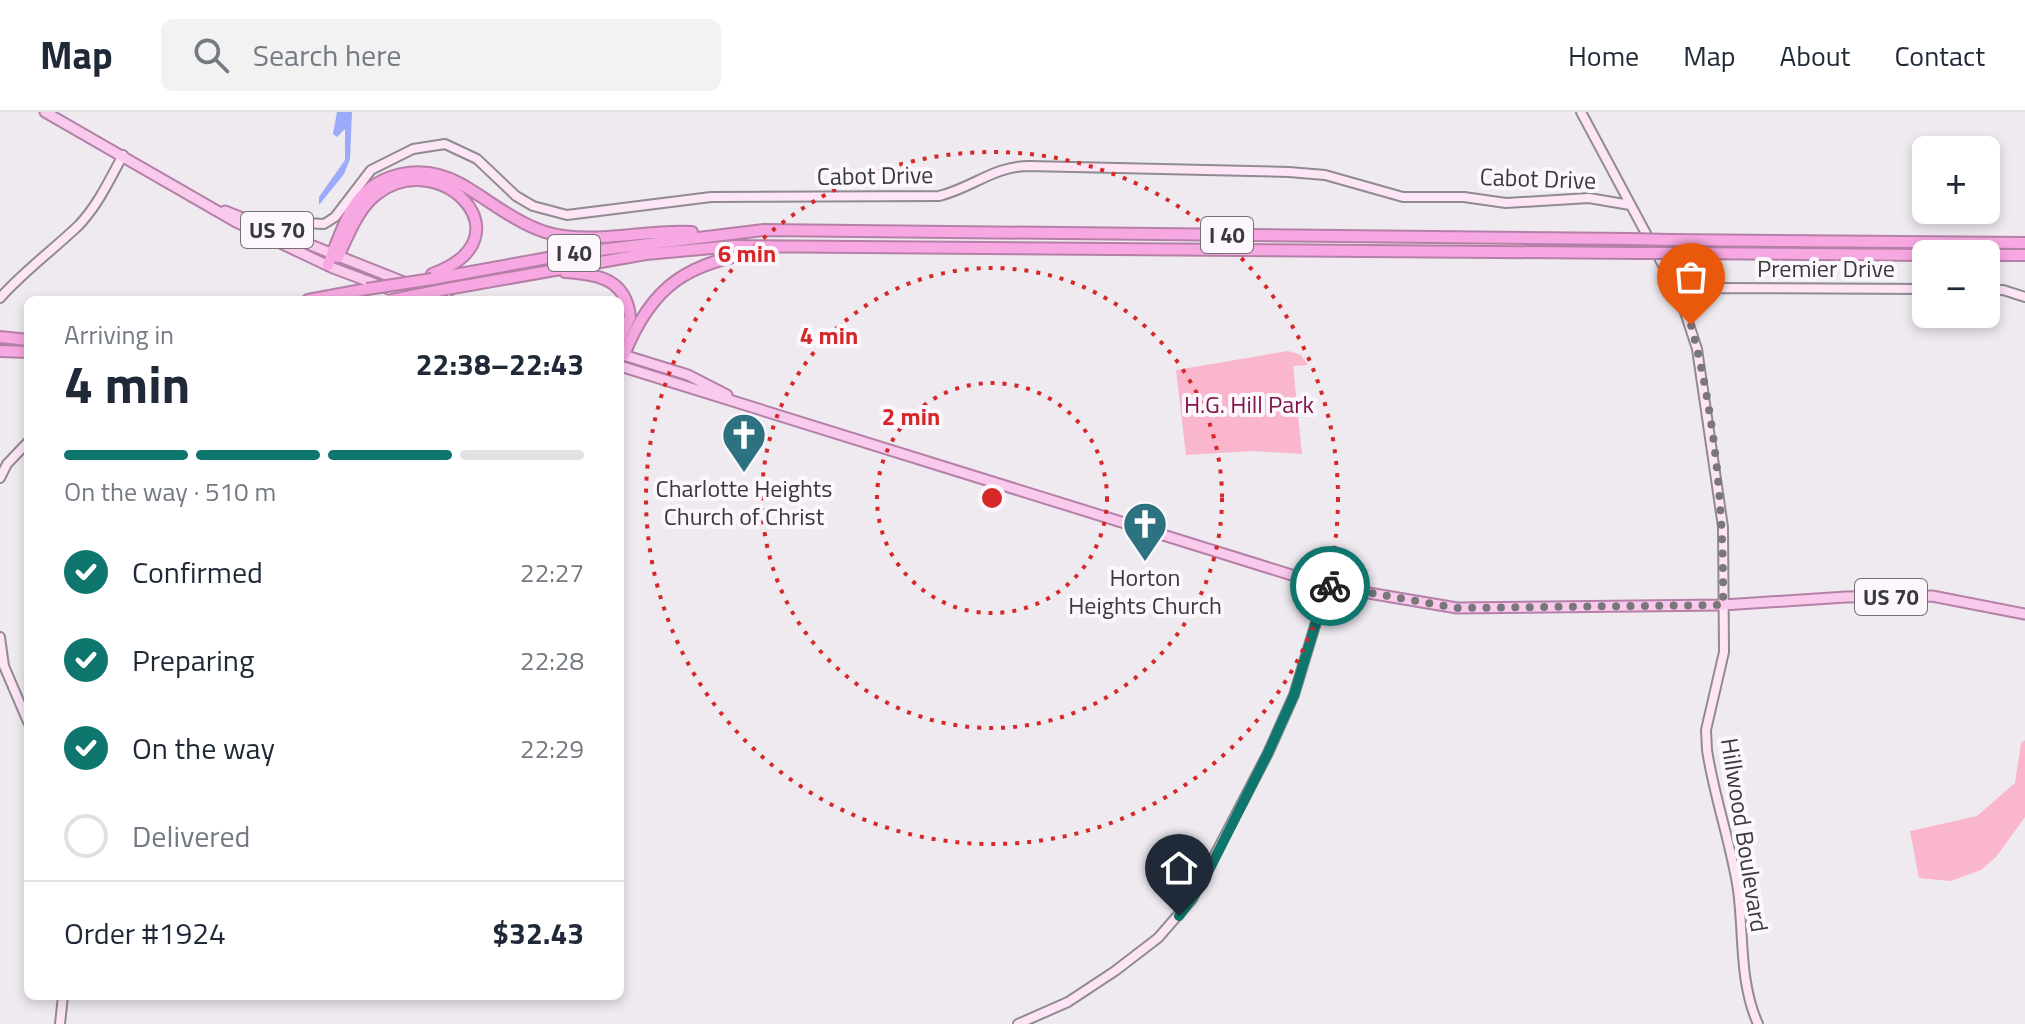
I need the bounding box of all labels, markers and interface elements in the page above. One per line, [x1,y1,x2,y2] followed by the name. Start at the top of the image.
[161,19,721,91] search box
[40,26,113,84] text: Map
[253,32,402,78] text: Search here
[189,33,233,77] icon: search
[1568,34,1639,77] text: Home
[1683,34,1736,77] text: Map
[1780,34,1850,77] text: About
[1894,34,1985,77] text: Contact
[1912,136,2000,328] map controls
[1912,136,2000,224] button: +
[816,156,934,194] street label: Cabot Drive
[1479,158,1597,198] street label: Cabot Drive
[241,212,313,248] road number: US 70
[1201,217,1253,253] road number: I 40
[548,235,600,271] road number: I 40
[718,235,776,271] text: 6 min
[1912,240,2000,328] button: −
[1657,243,1725,325] pin
[1757,250,1895,286] street label: Premier Drive
[1669,255,1713,299] icon: bag
[64,315,174,354] text: Arriving in
[800,317,858,353] text: 4 min
[416,341,584,387] text: 22:38–22:43
[64,344,190,423] text: 4 min
[1184,386,1315,422] park label: H.G. Hill Park
[882,398,940,434] text: 2 min
[720,411,768,474] church icon: Charlotte Heights Church of Christ
[656,470,832,534] place label: Charlotte Heights Church of Christ
[64,472,276,511] text: On the way · 510 m
[978,484,1006,512] centre of rings
[1121,500,1169,563] church icon: Horton Heights Church
[1290,546,1370,626] courier
[132,549,263,595] text: Confirmed
[64,550,108,594] icon: check
[520,553,584,592] text: 22:27
[1068,559,1222,623] place label: Horton Heights Church
[1308,564,1352,608] icon: bike
[1855,579,1927,615] road number: US 70
[132,637,254,683] text: Preparing
[64,638,108,682] icon: check
[520,641,584,680] text: 22:28
[132,725,275,771] text: On the way
[64,726,108,770] icon: check
[520,729,584,768] text: 22:29
[1712,735,1778,934] street label: Hillwood Boulevard
[132,813,250,859] text: Delivered
[1145,834,1213,916] pin
[1157,846,1201,890] icon: home
[64,910,226,956] text: Order #1924
[492,910,584,956] text: $32.43

